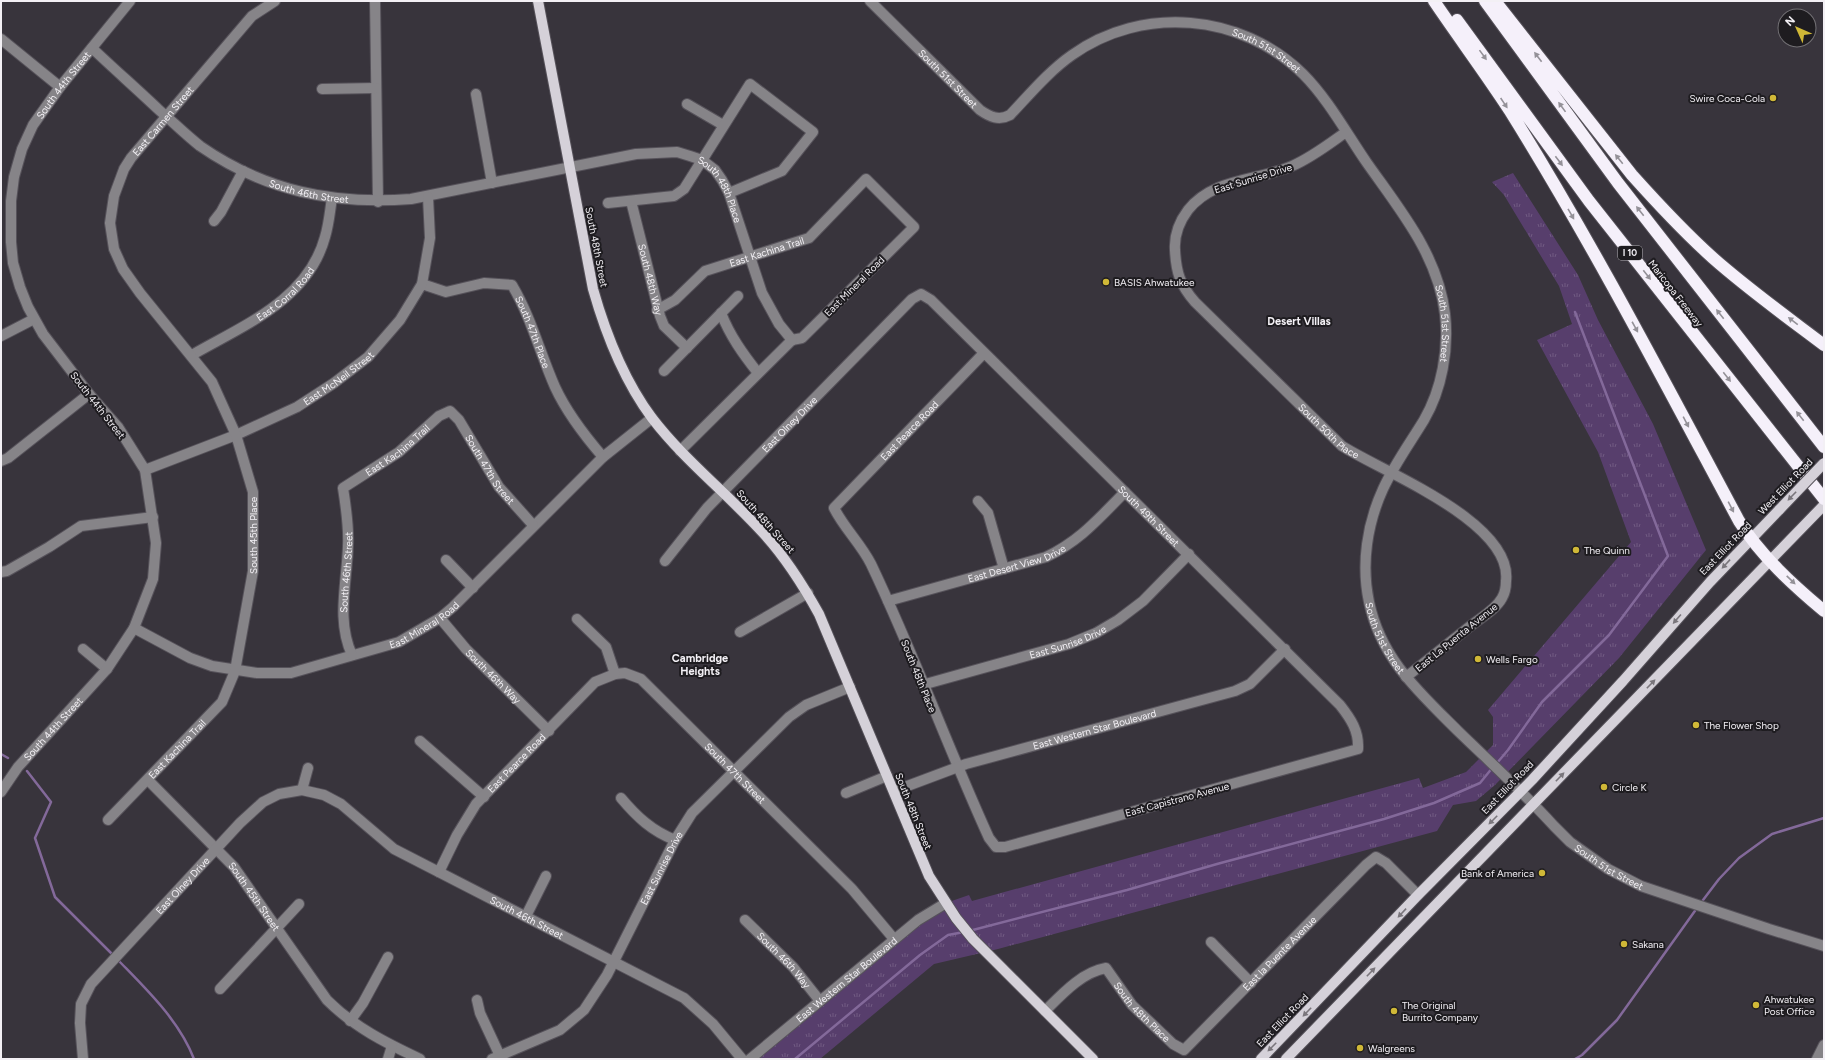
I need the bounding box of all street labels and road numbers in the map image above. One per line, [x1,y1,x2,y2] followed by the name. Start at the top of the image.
[1230,26,1304,76] street label: South 51st Street
[915,47,980,111] street label: South 51st Street
[34,49,94,121] street label: South 44th Street
[130,83,197,159] street label: East Carmen Street
[696,153,744,225] street label: South 48th Place
[1213,160,1294,196] street label: East Sunrise Drive
[267,177,349,206] street label: South 46th Street
[582,206,611,289] street label: South 48th Street
[728,234,806,270] street label: East Kachina Trail
[635,243,666,317] street label: South 48th Way
[1618,246,1642,260] road number: I 10
[822,253,887,319] street label: East Mineral Road
[1645,257,1706,330] street label: Maricopa Freeway
[254,265,317,324] street label: East Corral Road
[1432,283,1452,363] street label: South 51st Street
[512,294,553,371] street label: South 47th Place
[301,349,377,408] street label: East McNeil Street
[67,369,128,442] street label: South 44th Street
[759,393,820,455] street label: East Olney Drive
[878,398,941,463] street label: East Pearce Road
[1295,401,1362,462] street label: South 50th Place
[363,422,432,479] street label: East Kachina Trail
[462,432,517,507] street label: South 47th Street
[1755,455,1816,517] street label: West Elliot Road
[1115,483,1182,549] street label: South 49th Street
[734,487,798,556] street label: South 48th Street
[247,496,260,574] street label: South 45th Place
[1696,519,1754,578] street label: East Elliot Road
[337,531,355,613] street label: South 46th Street
[966,541,1069,586] street label: East Desert View Drive
[388,599,462,651] street label: East Mineral Road
[1413,600,1501,675] street label: East La Puenta Avenue
[1362,601,1408,677] street label: South 51st Street
[1028,622,1109,662] street label: East Sunrise Drive
[898,638,939,715] street label: South 48th Place
[463,646,524,707] street label: South 46th Way
[21,694,86,764] street label: South 44th Street
[1031,707,1158,753] street label: East Western Star Boulevard
[145,717,209,782] street label: East Kachina Trail
[485,731,549,796] street label: East Pearce Road
[702,740,768,807] street label: South 47th Street
[1478,758,1536,817] street label: East Elliot Road
[892,771,935,852] street label: South 48th Street
[1124,779,1231,820] street label: East Capistrano Avenue
[637,829,686,907] street label: East Sunrise Drive
[1572,841,1646,893] street label: South 51st Street
[153,854,213,917] street label: East Olney Drive
[226,859,283,934] street label: South 45th Street
[488,893,566,942] street label: South 46th Street
[1240,913,1320,994] street label: East la Puente Avenue
[754,929,814,992] street label: South 46th Way
[793,934,900,1025] street label: East Western Star Boulevard
[1111,980,1173,1045] street label: South 48th Place
[1253,991,1311,1050] street label: East Elliot Road

